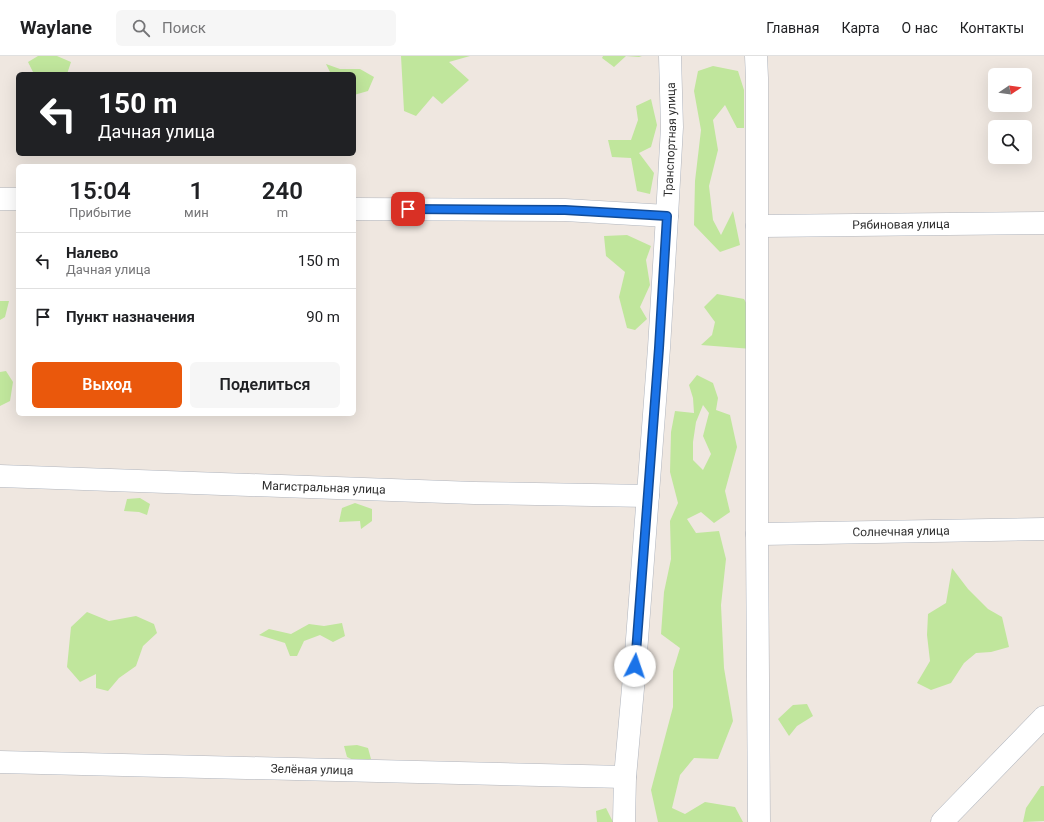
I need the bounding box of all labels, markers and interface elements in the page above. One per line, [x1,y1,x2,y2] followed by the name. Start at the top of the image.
[116,10,396,46] search box
[20,16,92,39] text: Waylane
[130,17,152,39] icon: search
[162,19,206,37] text: Поиск
[766,20,819,36] text: Главная
[841,20,880,36] text: Карта
[902,20,938,36] text: О нас
[960,20,1024,36] text: Контакты
[988,68,1032,112] north arrow
[988,68,1032,164] map controls
[661,82,679,197] street label: Транспортная улица
[98,87,177,120] text: 150 m
[32,88,84,140] icon: left
[988,120,1032,164] button: search
[98,121,215,142] text: Дачная улица
[69,177,131,205] text: 15:04
[190,177,203,205] text: 1
[262,177,303,205] text: 240
[391,192,425,226] pin
[397,198,419,220] icon: arrive
[69,205,131,220] text: Прибытие
[184,205,209,220] text: мин
[277,205,288,220] text: m
[852,217,950,232] street label: Рябиновая улица
[66,244,118,262] text: Налево
[32,250,54,272] icon: left
[298,252,340,270] text: 150 m
[66,262,151,277] text: Дачная улица
[32,306,54,328] icon: arrive
[66,308,195,326] text: Пункт назначения
[306,308,340,326] text: 90 m
[32,362,182,408] button: Выход
[190,362,340,408] button: Поделиться
[262,478,386,497] street label: Магистральная улица
[852,524,950,539] street label: Солнечная улица
[614,645,656,687] position arrow
[270,761,353,777] street label: Зелёная улица

